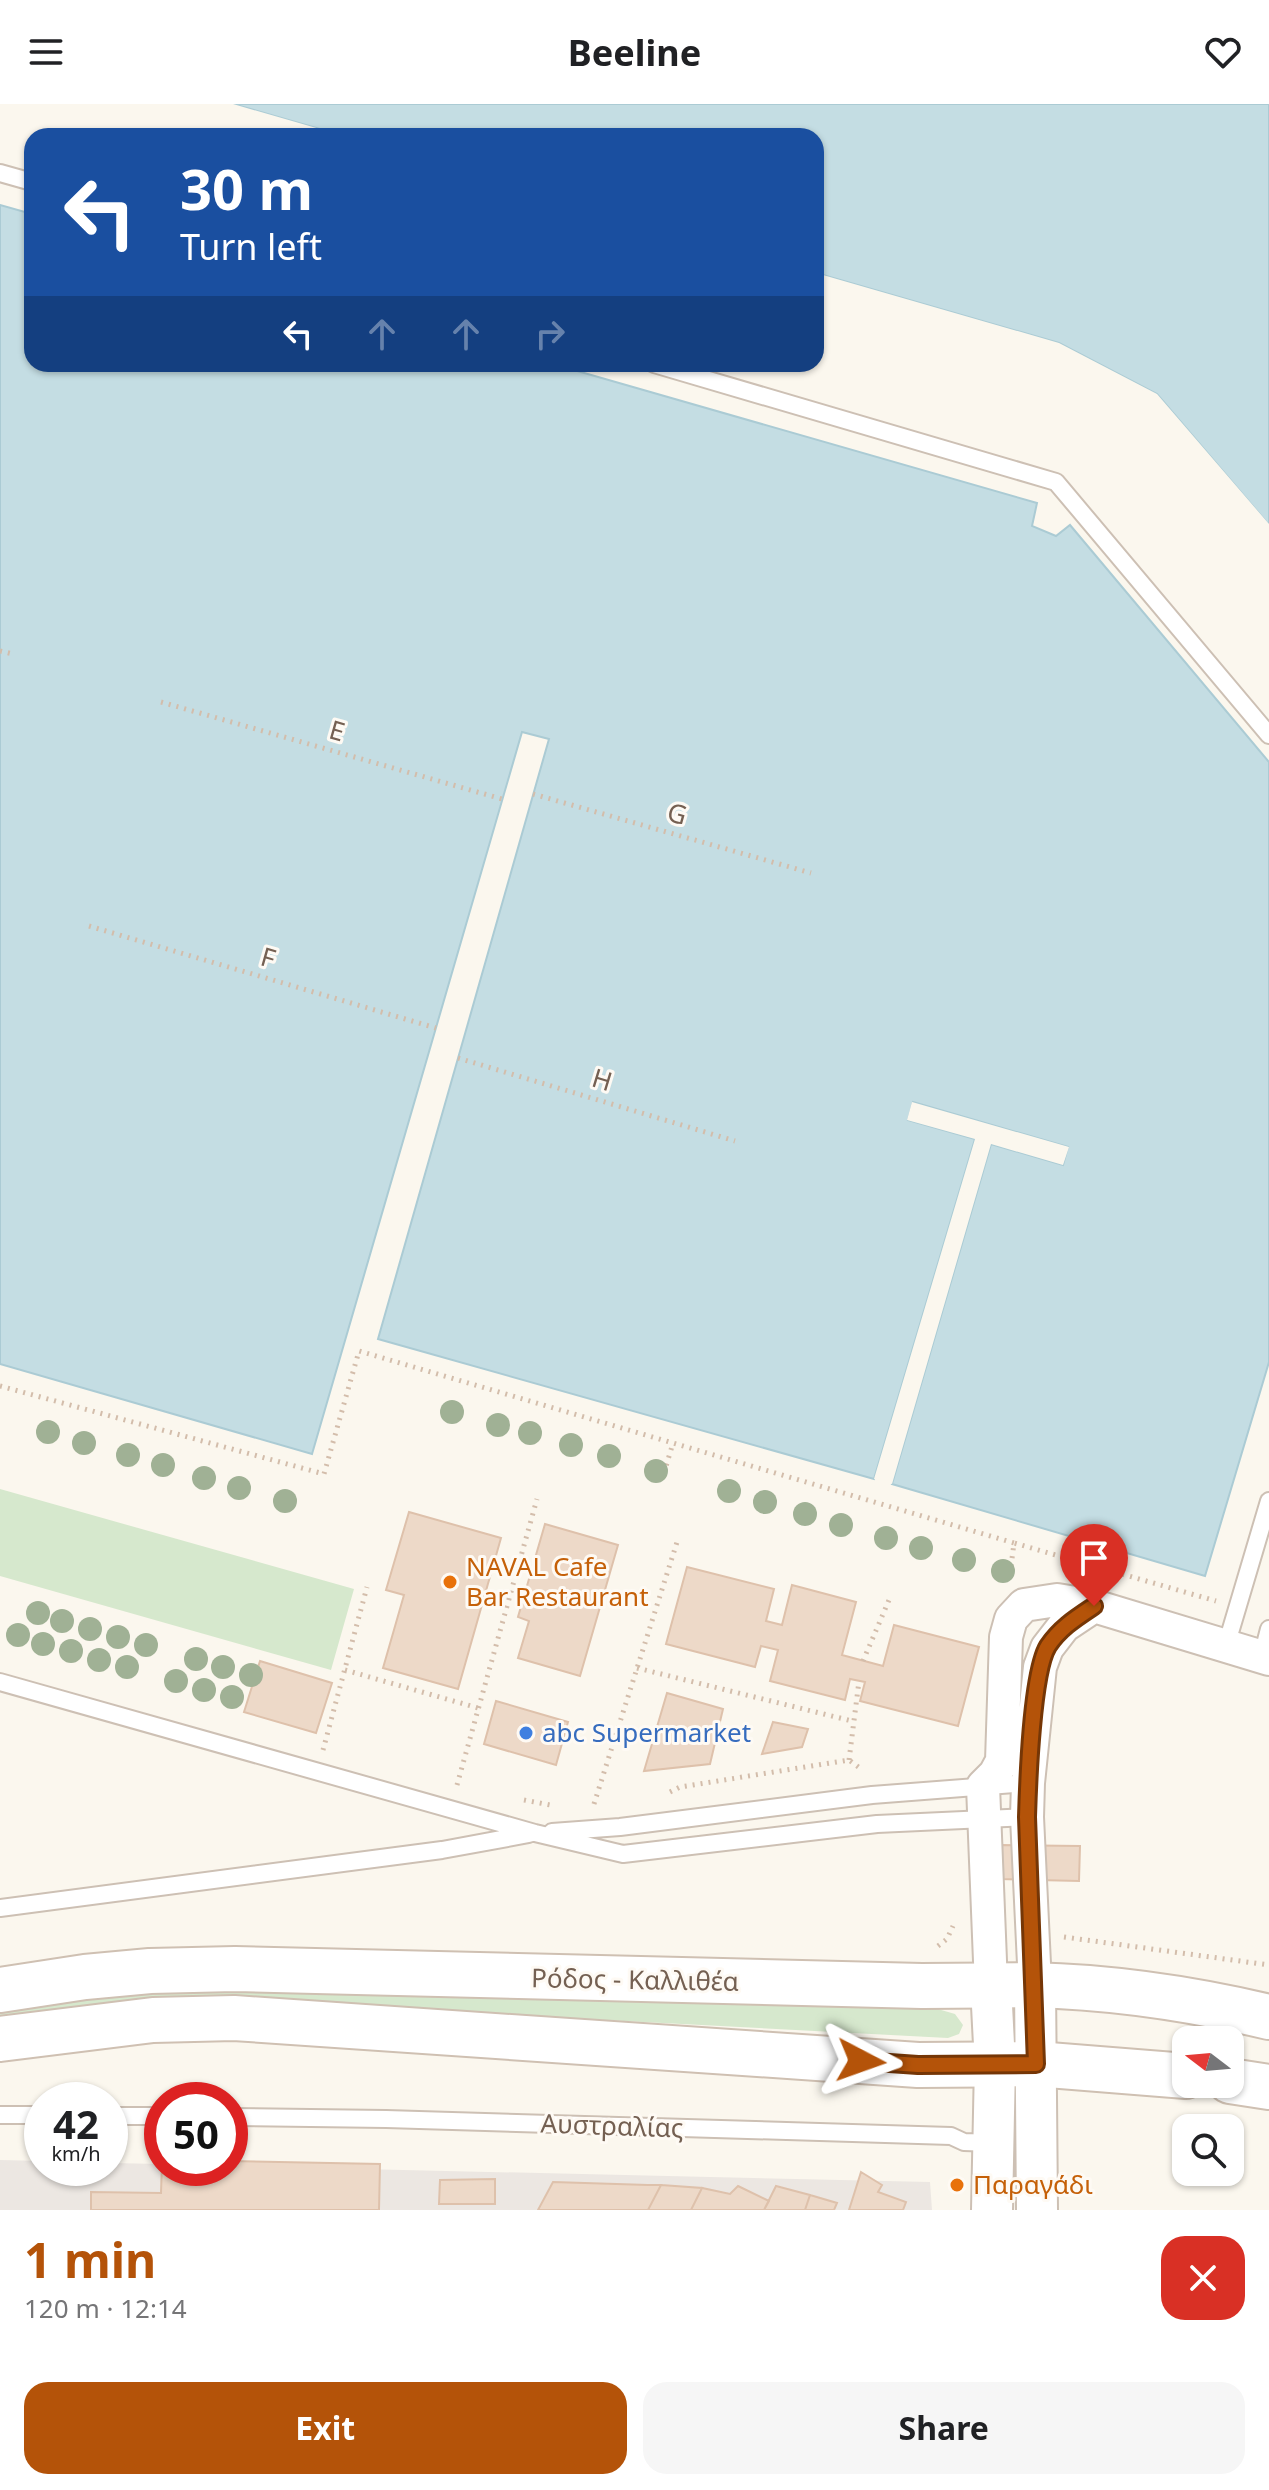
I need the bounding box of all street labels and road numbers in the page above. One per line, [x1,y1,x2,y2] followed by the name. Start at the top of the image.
[325,711,349,749] street label: E
[663,793,691,833] street label: G
[257,938,280,976] street label: F
[588,1059,617,1099] street label: H
[531,1959,739,1999] street label: Ρόδος - Καλλιθέα
[540,2105,684,2145] street label: Αυστραλίας

